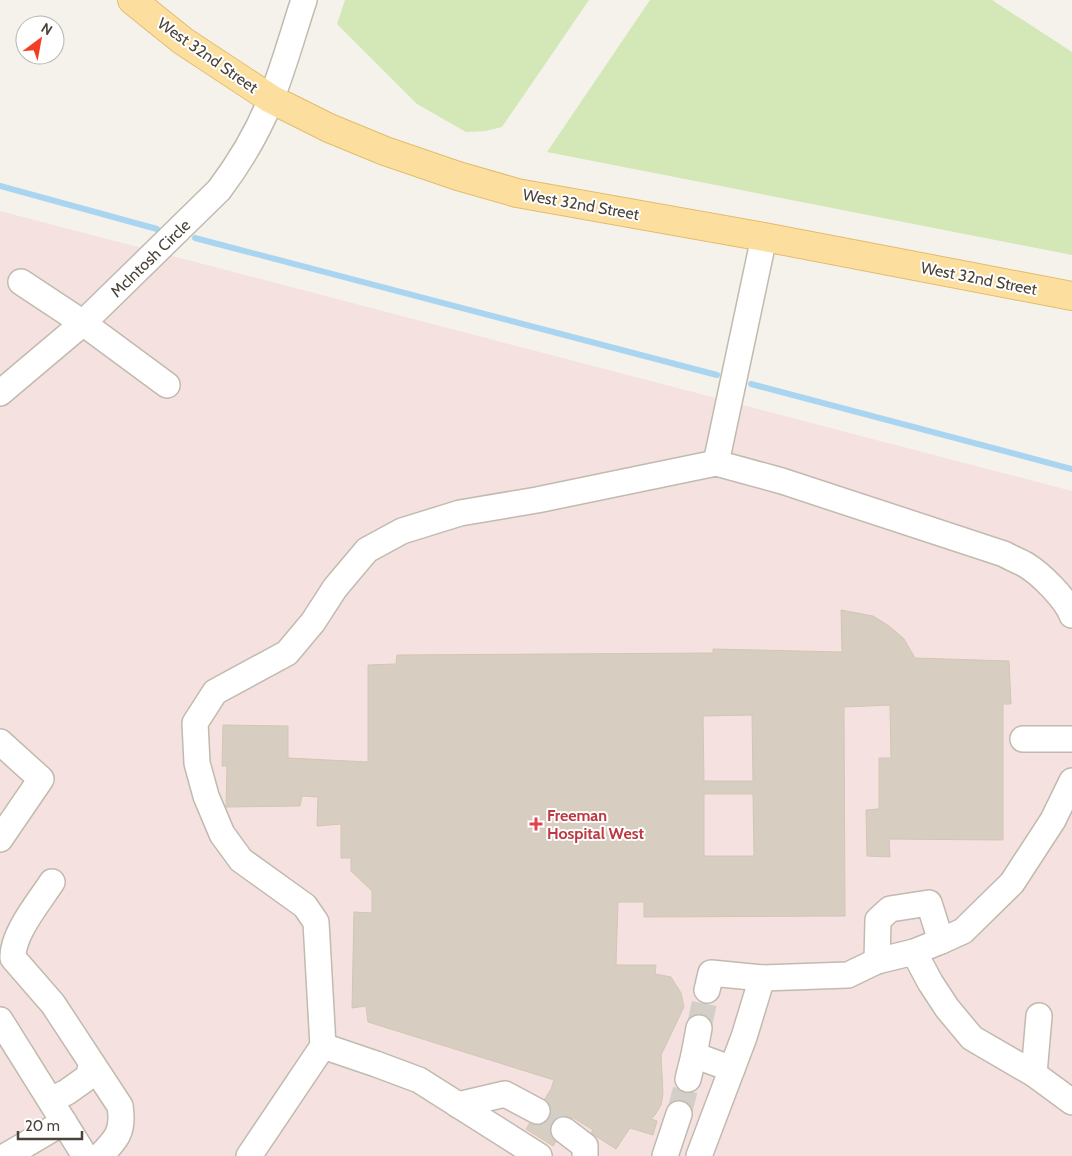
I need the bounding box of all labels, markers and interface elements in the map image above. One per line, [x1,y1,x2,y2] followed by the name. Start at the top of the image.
[154,14,262,97] street label: West 32nd Street
[15,15,65,65] north arrow
[38,19,56,39] text: N
[521,185,641,224] street label: West 32nd Street
[107,216,194,301] street label: McIntosh Circle
[919,258,1039,299] street label: West 32nd Street
[547,806,644,843] place label: Freeman Hospital West
[529,817,543,831] marker: Freeman Hospital West
[18,1108,81,1140] scale bar
[25,1117,60,1135] text: 20 m

